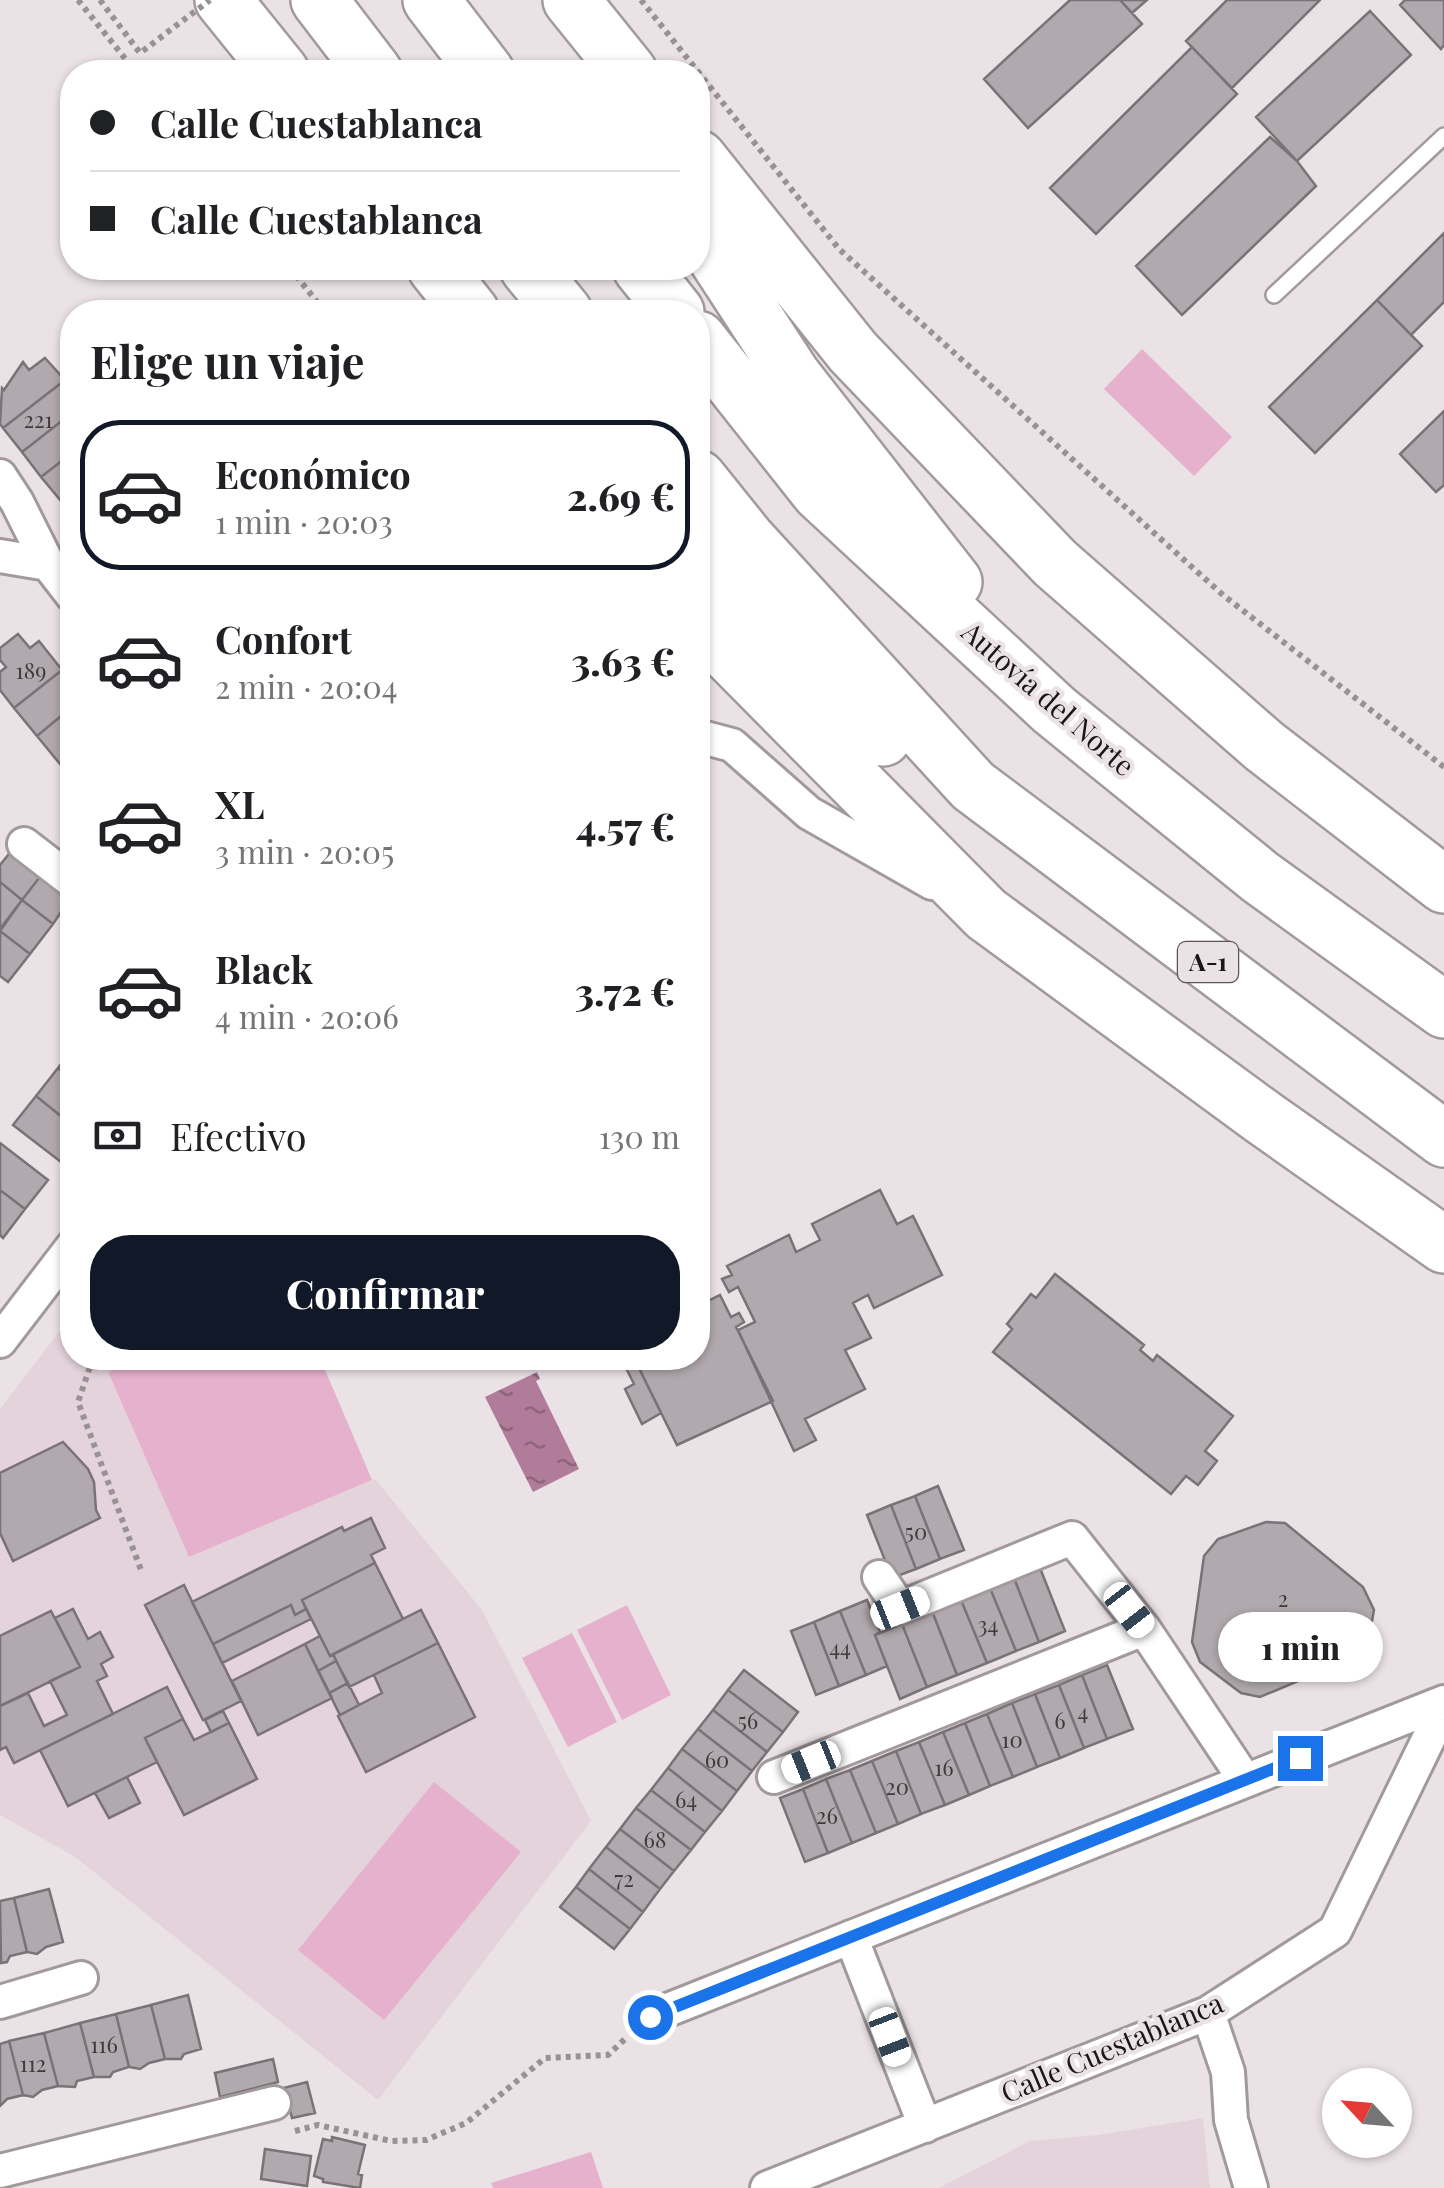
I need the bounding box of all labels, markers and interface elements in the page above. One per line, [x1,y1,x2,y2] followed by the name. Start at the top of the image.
[150,97,483,148] text: Calle Cuestablanca
[150,193,483,244] text: Calle Cuestablanca
[90,330,365,390] text: Elige un viaje
[23,404,53,434] house number: 221
[215,448,411,499] text: Económico
[95,450,185,540] icon: car
[567,470,675,521] text: 2.69 €
[215,499,393,542] text: 1 min · 20:03
[954,612,1143,783] street label: Autovía del Norte
[215,613,352,664] text: Confort
[95,615,185,705] icon: car
[571,635,675,686] text: 3.63 €
[16,655,46,685] house number: 189
[215,664,398,707] text: 2 min · 20:04
[215,778,264,829] text: XL
[95,780,185,870] icon: car
[576,800,675,851] text: 4.57 €
[215,829,394,872] text: 3 min · 20:05
[1178,942,1238,982] road number: A-1
[215,943,313,994] text: Black
[95,945,185,1035] icon: car
[575,965,675,1016] text: 3.72 €
[215,994,399,1037] text: 4 min · 20:06
[90,1108,145,1163] icon: cash
[170,1110,306,1161] text: Efectivo
[599,1114,680,1157] text: 130 m
[90,1235,680,1350] button: Confirmar
[905,1516,927,1546] house number: 50
[1099,1577,1159,1643] car
[867,1583,933,1633] car
[1278,1583,1288,1613] house number: 2
[978,1609,999,1639] house number: 34
[1218,1613,1382,1683] callout: 1 min
[1261,1625,1340,1668] text: 1 min
[829,1632,851,1662] house number: 44
[1078,1696,1089,1726] house number: 4
[738,1705,758,1735] house number: 56
[1054,1705,1066,1735] house number: 6
[1001,1724,1023,1754] house number: 10
[1278,1736,1323,1781] route end
[778,1737,844,1787] car
[705,1744,729,1774] house number: 60
[934,1752,954,1782] house number: 16
[885,1771,909,1801] house number: 20
[675,1784,697,1814] house number: 64
[816,1800,838,1830] house number: 26
[644,1824,666,1854] house number: 68
[614,1863,634,1893] house number: 72
[995,1983,1228,2110] street label: Calle Cuestablanca
[628,1995,673,2040] route start
[865,2004,915,2070] car
[90,2029,118,2059] house number: 116
[20,2048,46,2078] house number: 112
[1322,2068,1412,2158] north arrow
[1322,2068,1412,2158] map controls

